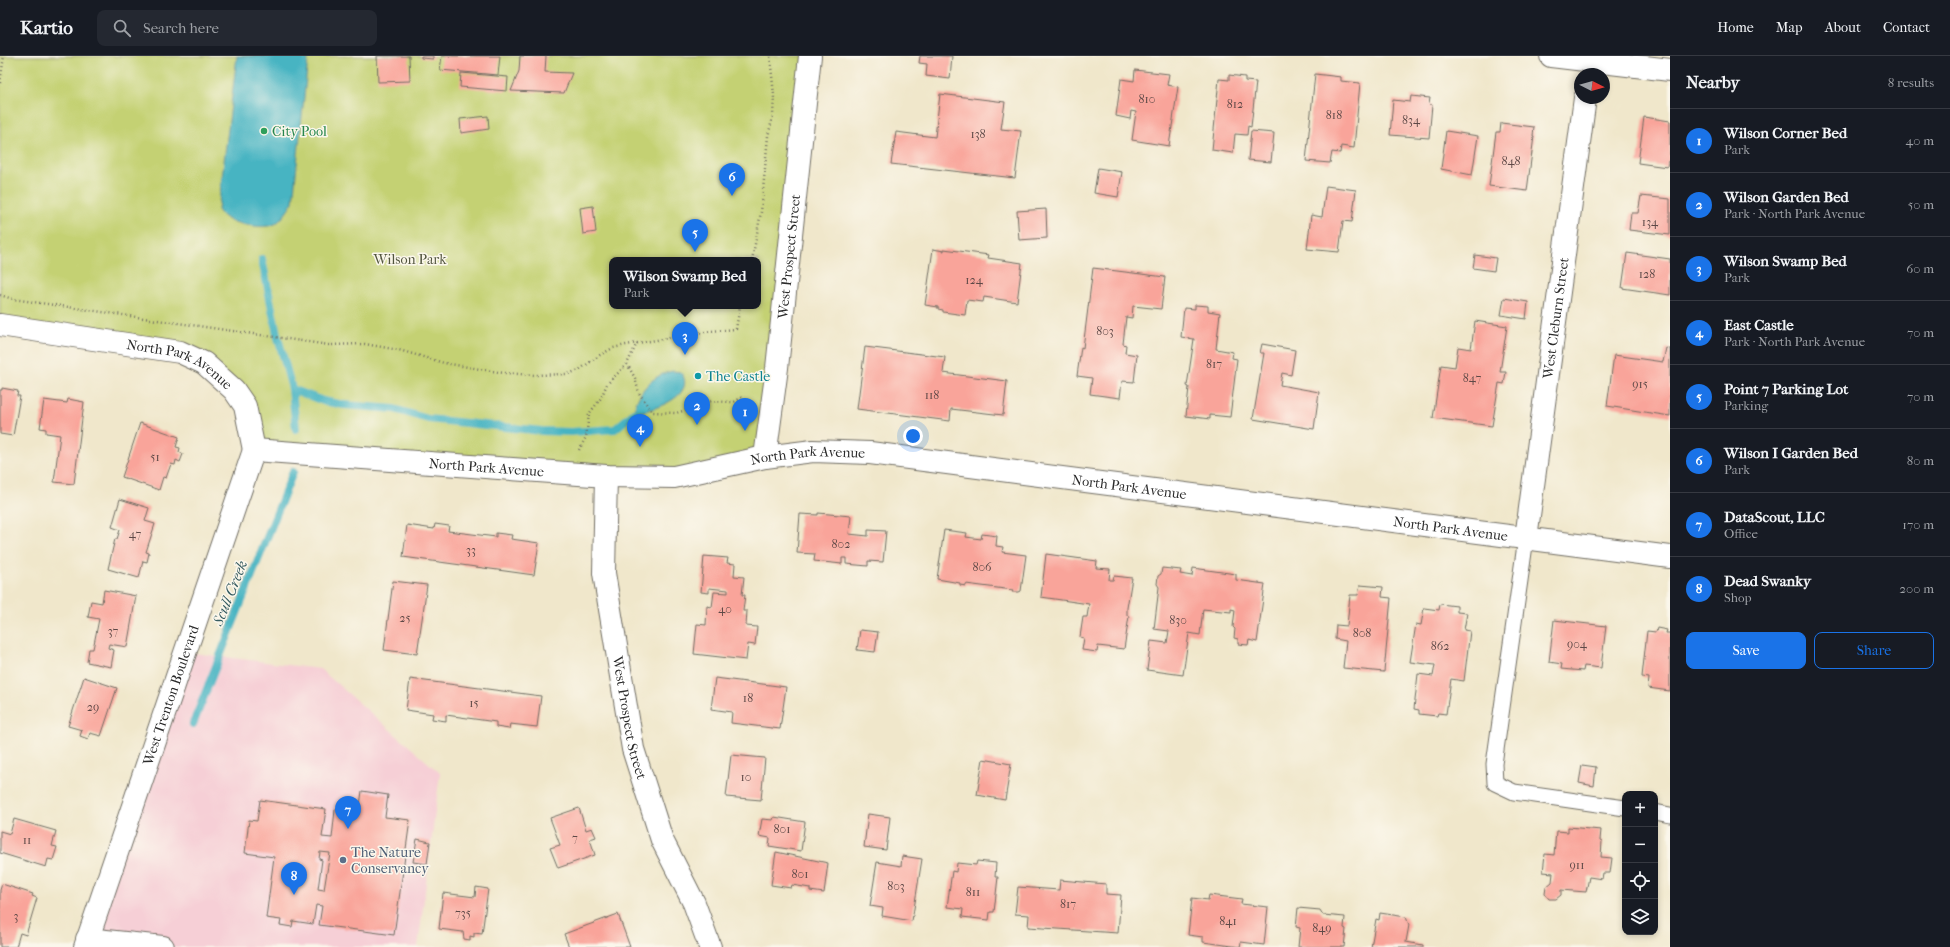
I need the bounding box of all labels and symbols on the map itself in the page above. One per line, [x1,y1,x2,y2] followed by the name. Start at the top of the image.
[1574,68,1610,104] north arrow
[1139,92,1155,106] house number: 810
[1227,97,1243,111] house number: 812
[1326,108,1342,122] house number: 818
[1402,113,1421,127] house number: 834
[272,123,327,140] place label: City Pool
[259,126,269,136] marker: City Pool
[970,127,986,141] house number: 138
[1501,154,1521,168] house number: 848
[719,163,745,196] pin: 6
[774,193,804,321] street label: West Prospect Street
[1642,215,1659,229] house number: 134
[682,219,708,252] pin: 5
[373,251,447,268] park label: Wilson Park
[1539,256,1572,381] street label: West Cleburn Street
[1639,267,1655,281] house number: 128
[965,273,984,287] house number: 124
[672,322,698,355] pin: 3
[1096,324,1114,338] house number: 803
[126,336,236,393] street label: North Park Avenue
[1206,357,1222,371] house number: 817
[706,368,770,385] place label: The Castle
[693,371,703,381] marker: The Castle
[1463,371,1481,385] house number: 847
[1632,377,1648,391] house number: 915
[925,388,939,402] house number: 118
[684,392,710,425] pin: 2
[732,398,758,431] pin: 1
[627,414,653,447] pin: 4
[903,426,923,446] your location
[749,442,866,468] street label: North Park Avenue
[150,450,160,464] house number: 51
[428,454,545,480] street label: North Park Avenue
[1071,471,1188,503] street label: North Park Avenue
[1392,513,1509,544] street label: North Park Avenue
[129,527,141,541] house number: 47
[832,537,850,551] house number: 802
[466,543,476,557] house number: 33
[208,558,251,629] water label: Scull Creek
[972,560,992,574] house number: 806
[718,602,732,616] house number: 40
[399,611,411,625] house number: 25
[1169,613,1187,627] house number: 830
[139,623,202,768] street label: West Trenton Boulevard
[108,624,119,638] house number: 37
[1353,626,1371,640] house number: 808
[1567,637,1588,651] house number: 904
[1431,639,1449,653] house number: 862
[609,654,651,781] street label: West Prospect Street
[743,691,753,705] house number: 18
[469,696,479,710] house number: 15
[87,700,99,714] house number: 29
[741,770,751,784] house number: 10
[335,796,361,829] pin: 7
[774,822,790,836] house number: 801
[572,831,578,845] house number: 7
[23,833,31,847] house number: 11
[351,844,429,877] place label: The Nature Conservancy
[338,855,348,865] marker: The Nature Conservancy
[1570,858,1584,872] house number: 911
[281,862,307,895] pin: 8
[792,867,808,881] house number: 801
[887,879,905,893] house number: 803
[966,885,980,899] house number: 811
[1060,897,1076,911] house number: 817
[455,906,471,920] house number: 735
[14,909,19,923] house number: 3
[1219,914,1237,928] house number: 841
[1312,921,1332,935] house number: 849

